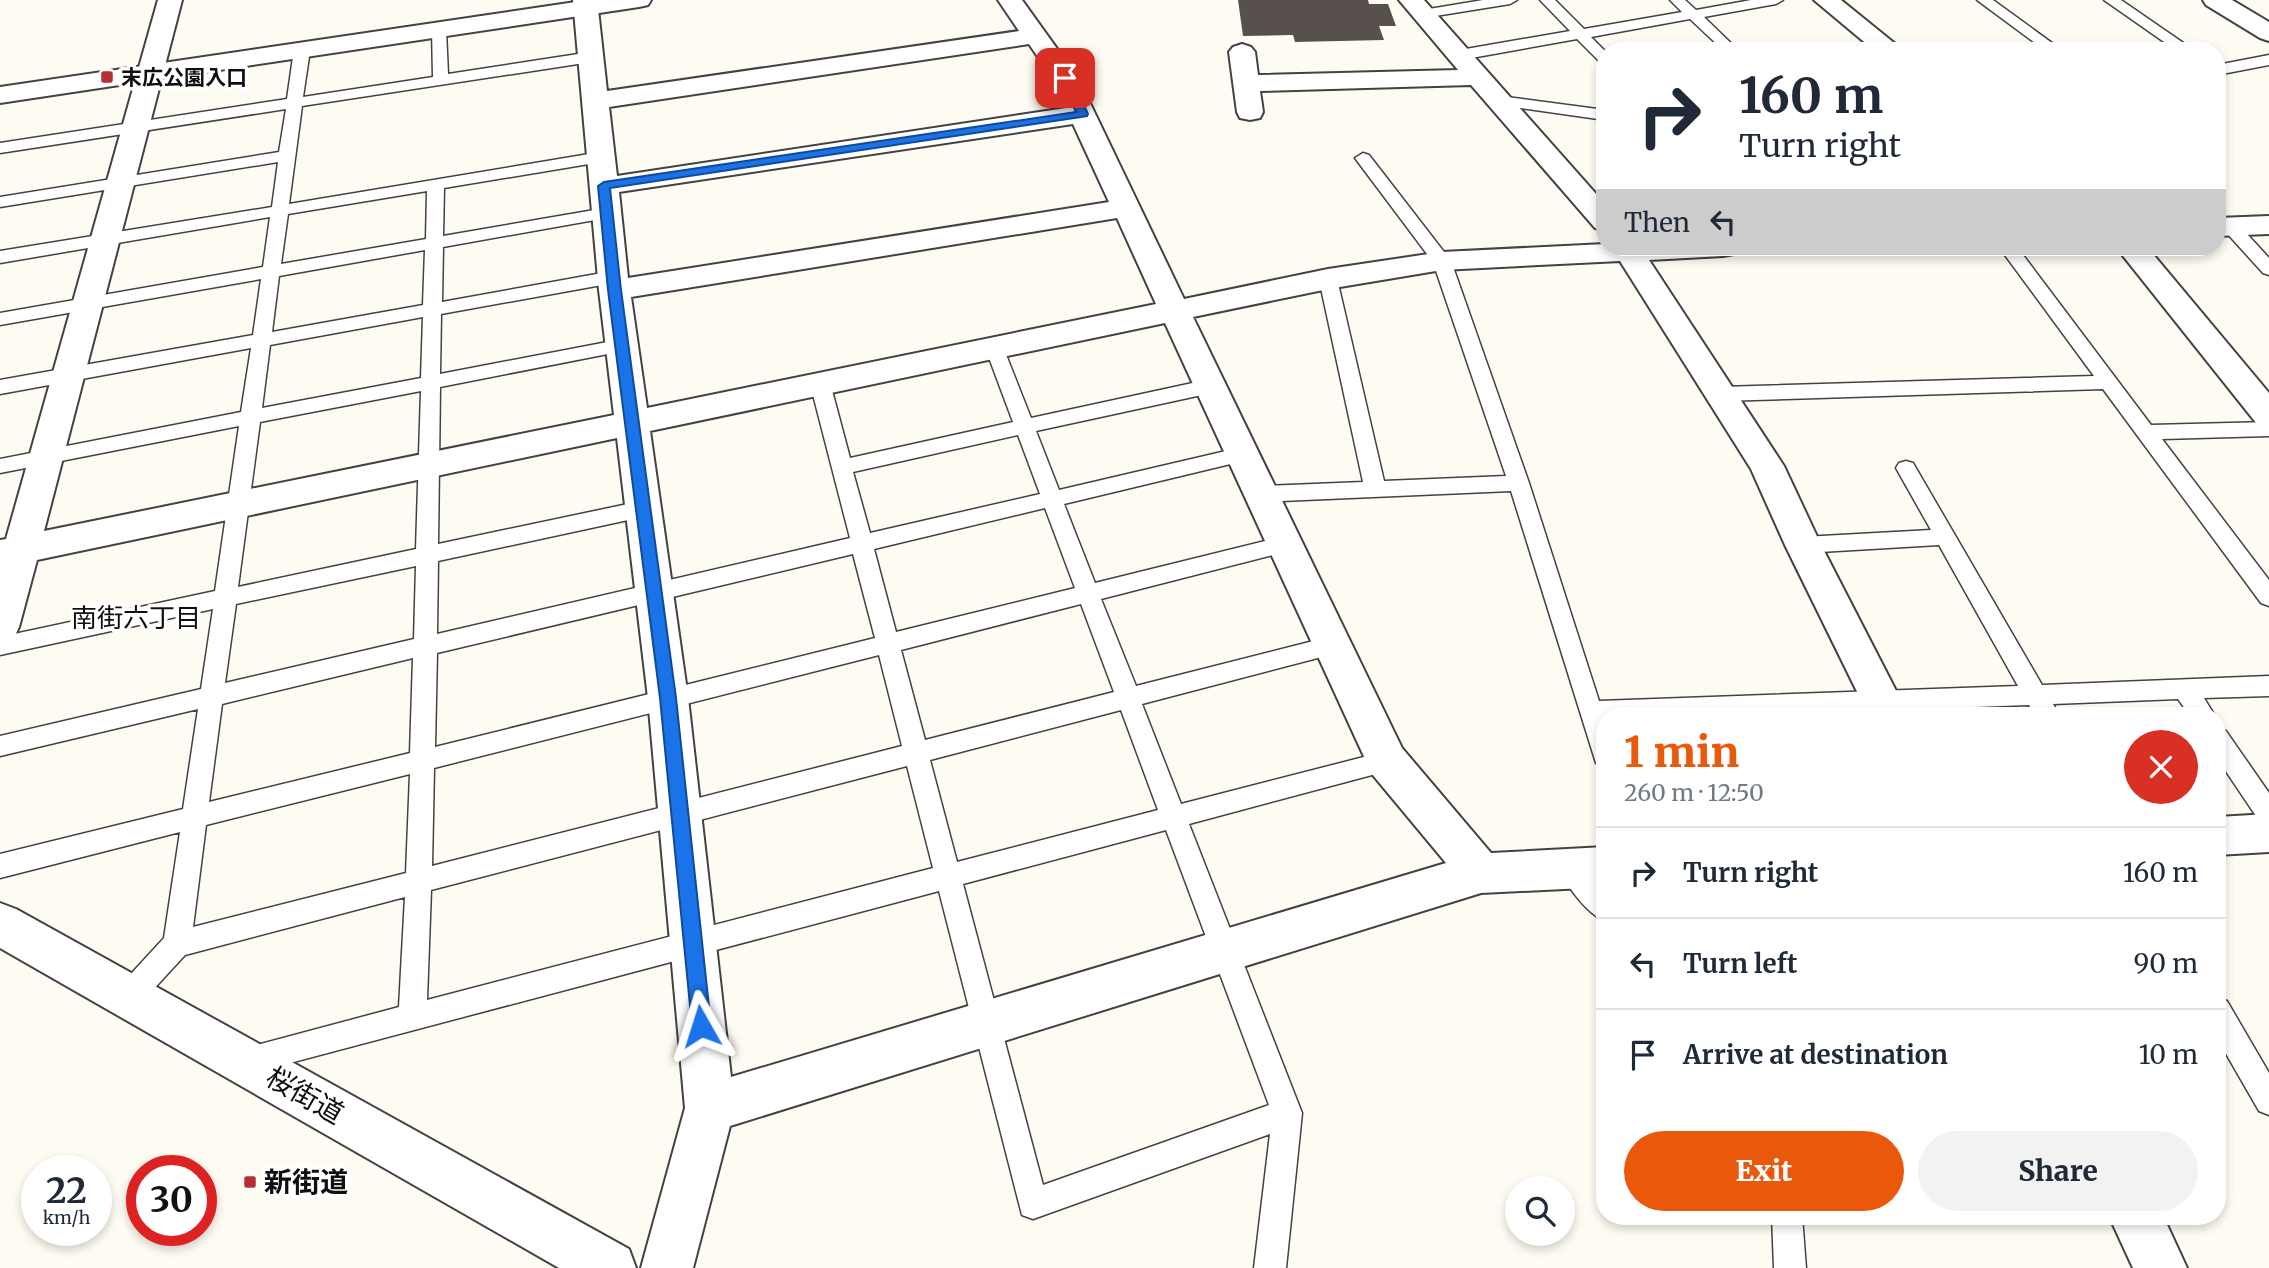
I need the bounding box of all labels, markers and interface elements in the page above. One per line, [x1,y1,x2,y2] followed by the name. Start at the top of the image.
[1035,48,1095,108] pin
[1046,59,1084,97] icon: arrive
[121,64,247,91] place label: 末広公園入口
[1739,65,1883,126] text: 160 m
[99,69,115,85] marker: 末広公園入口
[1624,70,1715,161] icon: right
[1739,126,1901,166] text: Turn right
[1704,203,1742,241] icon: left
[1624,206,1690,239] text: Then
[71,601,201,634] district label: 南街六丁目
[1624,726,1739,778] text: 1 min
[2124,730,2198,804] button: close
[1624,778,1764,807] text: 260 m · 12:50
[1624,854,1662,892] icon: right
[1683,856,1818,889] text: Turn right
[2123,856,2198,889] text: 160 m
[1624,945,1662,983] icon: left
[1683,947,1797,980] text: Turn left
[2134,947,2198,980] text: 90 m
[664,989,738,1063] position arrow
[1624,1036,1662,1074] icon: arrive
[1683,1038,1948,1071] text: Arrive at destination
[2139,1038,2198,1071] text: 10 m
[260,1058,350,1132] street label: 桜街道
[1624,1131,1904,1211] button: Exit
[1918,1131,2198,1211] button: Share
[126,1155,217,1246] speed limit sign: 30
[264,1164,348,1200] place label: 新街道
[46,1169,87,1213] text: 22
[242,1174,258,1190] marker: 新街道
[1505,1176,1575,1246] map controls
[1505,1176,1575,1246] button: search
[43,1206,90,1229] text: km/h

